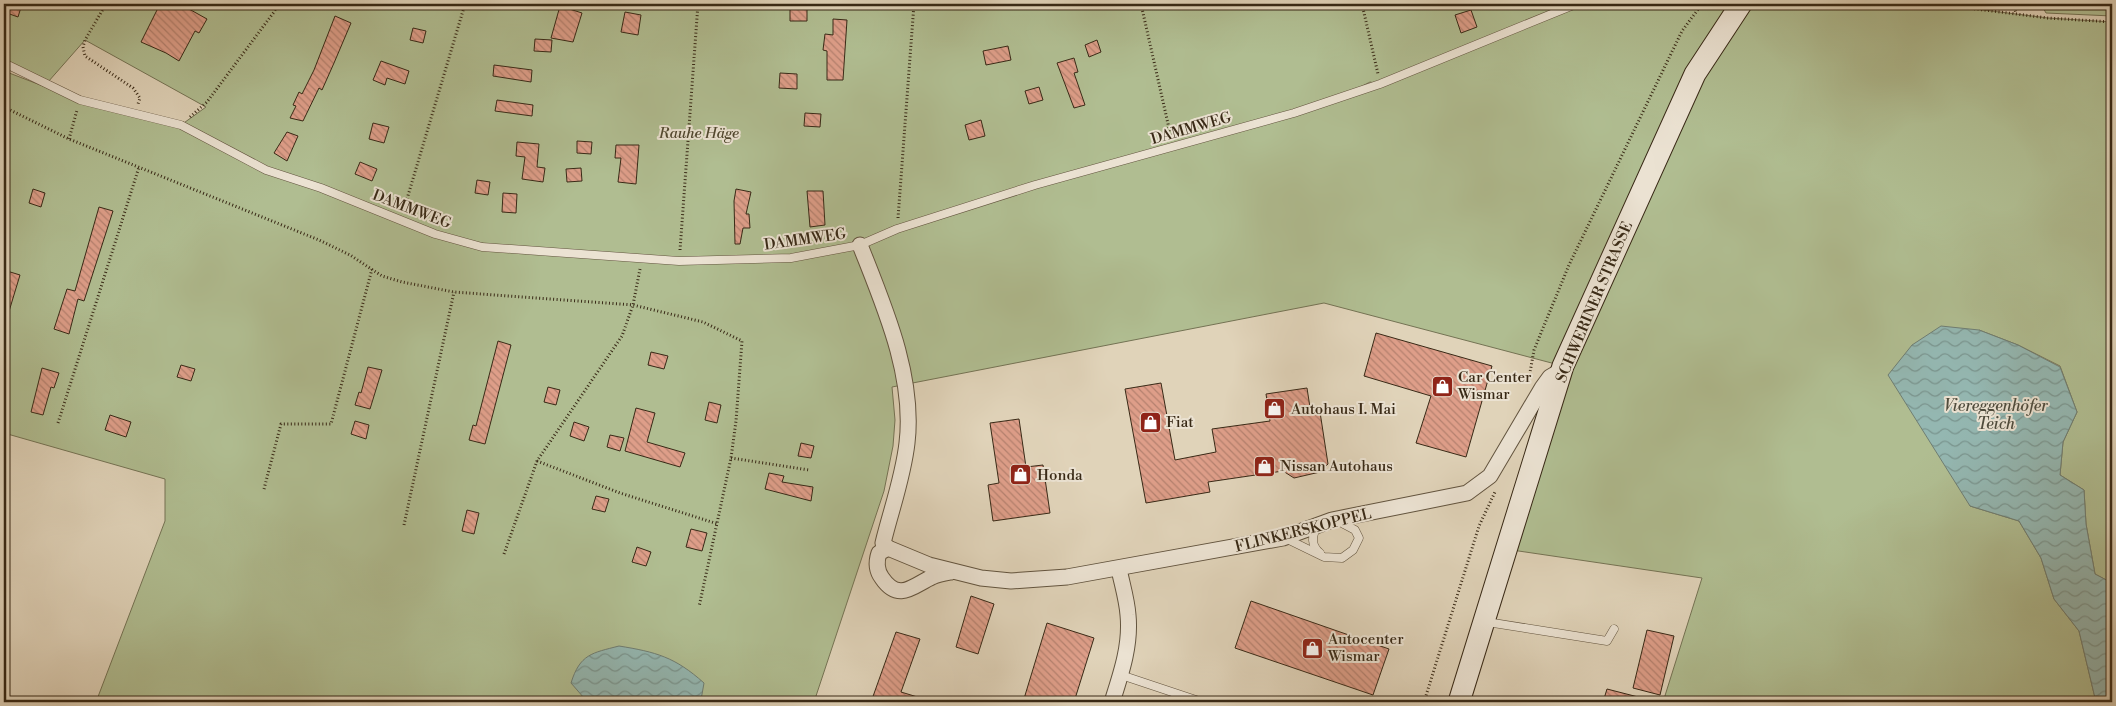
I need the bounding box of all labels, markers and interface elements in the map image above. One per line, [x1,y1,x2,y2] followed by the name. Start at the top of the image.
[1149,108,1234,149] street label: DAMMWEG
[658,124,739,143] park label: Rauhe Häge
[370,186,454,233] street label: DAMMWEG
[1552,219,1637,386] street label: SCHWERINER STRASSE
[763,224,847,255] street label: DAMMWEG
[1457,368,1532,404] place label: Car Center Wismar
[1430,374,1454,398] shop icon: Car Center Wismar
[1944,396,2049,434] water label: Viereggenhöfer Teich
[1263,397,1287,421] shop icon: Autohaus I. Mai
[1290,400,1396,419] place label: Autohaus I. Mai
[1138,410,1162,434] shop icon: Fiat
[1166,413,1194,432] place label: Fiat
[1252,454,1276,478] shop icon: Nissan Autohaus
[1280,457,1393,476] place label: Nissan Autohaus
[1009,463,1033,487] shop icon: Honda
[1037,466,1083,485] place label: Honda
[1233,504,1373,557] street label: FLINKERSKOPPEL
[1327,630,1404,666] place label: Autocenter Wismar
[1300,636,1324,660] shop icon: Autocenter Wismar

